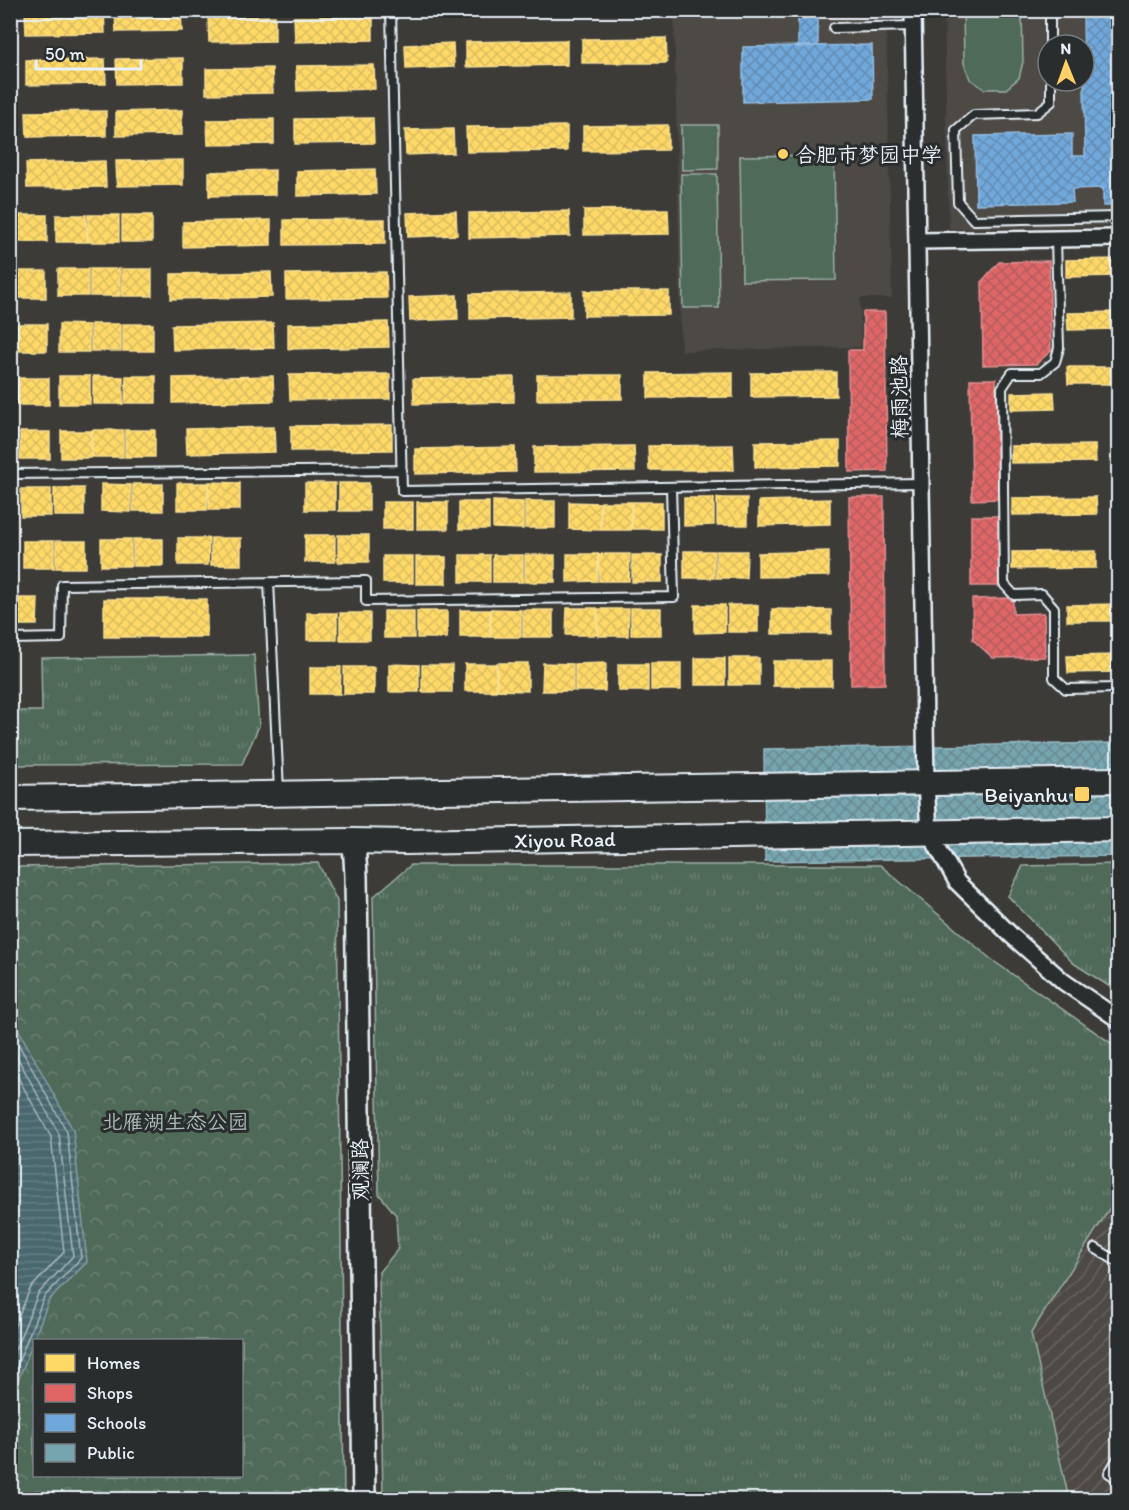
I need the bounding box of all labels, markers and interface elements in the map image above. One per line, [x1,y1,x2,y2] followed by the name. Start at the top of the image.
[36,33,141,71] scale bar
[1036,33,1096,93] north arrow
[1060,39,1071,58] text: N
[45,43,85,65] text: 50 m
[795,142,942,167] place label: 合肥市梦园中学
[776,147,790,161] marker: 合肥市梦园中学
[886,355,912,439] street label: 梅雨池路
[984,782,1068,807] place label: Beiyanhu
[1073,785,1091,803] marker: Beiyanhu
[514,826,616,853] street label: Xiyou Road
[102,1109,249,1134] park label: 北雁湖生态公园
[347,1138,373,1202] street label: 观澜路
[33,1339,243,1477] legend
[87,1352,140,1374] text: Homes
[87,1382,133,1404] text: Shops
[87,1412,146,1434] text: Schools
[87,1442,135,1464] text: Public

